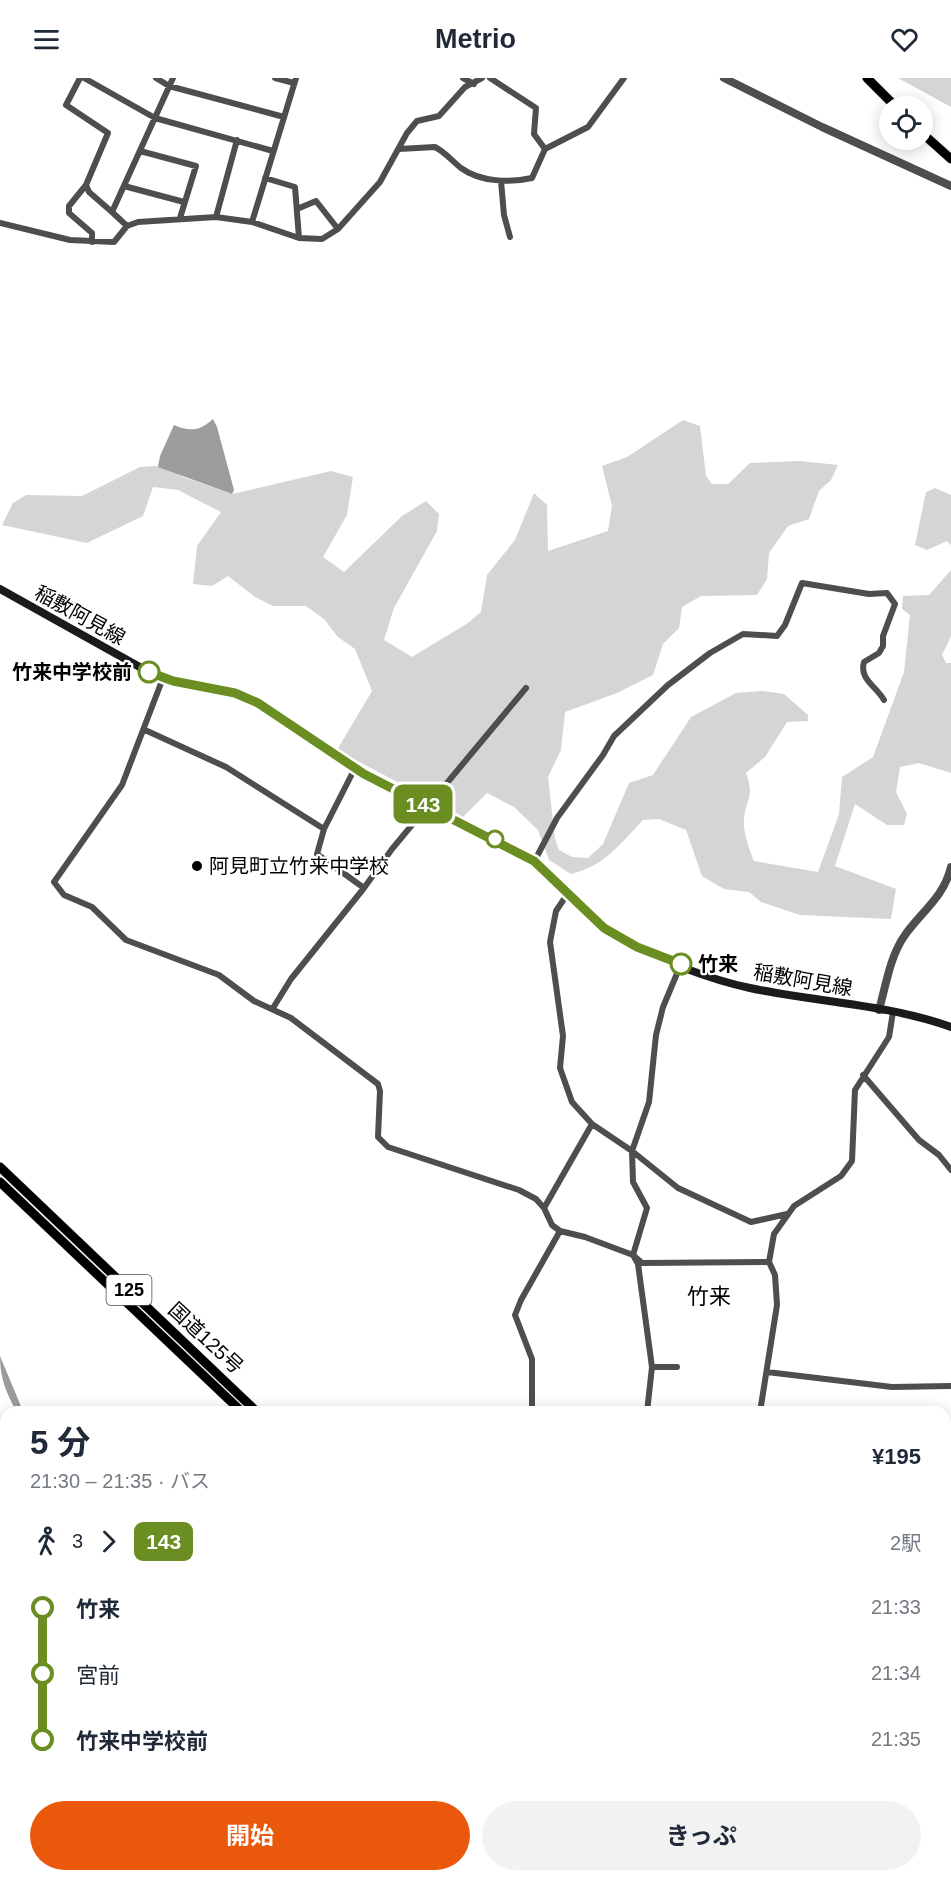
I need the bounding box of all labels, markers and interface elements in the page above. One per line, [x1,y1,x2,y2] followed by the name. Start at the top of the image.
[30,23,63,56] icon: menu
[888,23,921,56] icon: heart
[435,24,516,54] text: Metrio
[879,96,933,150] map controls
[879,96,933,150] button: locate
[31,581,129,649] street label: 稲敷阿見線
[12,661,132,683] place label: 竹来中学校前
[138,661,160,683] marker: 竹来中学校前
[388,784,458,824] line badge: 143
[405,793,441,816] text: 143
[486,830,504,848] unlabelled marker
[209,855,389,877] place label: 阿見町立竹来中学校
[190,859,204,873] marker: 阿見町立竹来中学校
[670,953,692,975] marker: 竹来
[698,953,738,975] place label: 竹来
[752,960,854,1000] street label: 稲敷阿見線
[106,1275,152,1305] road number: 125
[687,1284,731,1309] district label: 竹来
[164,1298,248,1378] street label: 国道125号
[30,1424,91,1461] text: 5 分
[872,1444,921,1469] text: ¥195
[30,1470,210,1492] text: 21:30 – 21:35 · バス
[30,1525,63,1558] icon: walk
[92,1525,125,1558] icon: forward
[72,1530,83,1552] text: 3
[146,1530,181,1553] text: 143
[890,1532,921,1554] text: 2駅
[871,1596,921,1618] text: 21:33
[76,1597,120,1622] text: 竹来
[871,1662,921,1684] text: 21:34
[76,1663,120,1688] text: 宮前
[871,1728,921,1750] text: 21:35
[76,1729,208,1754] text: 竹来中学校前
[30,1801,470,1870] button: 開始
[482,1801,921,1870] button: きっぷ

